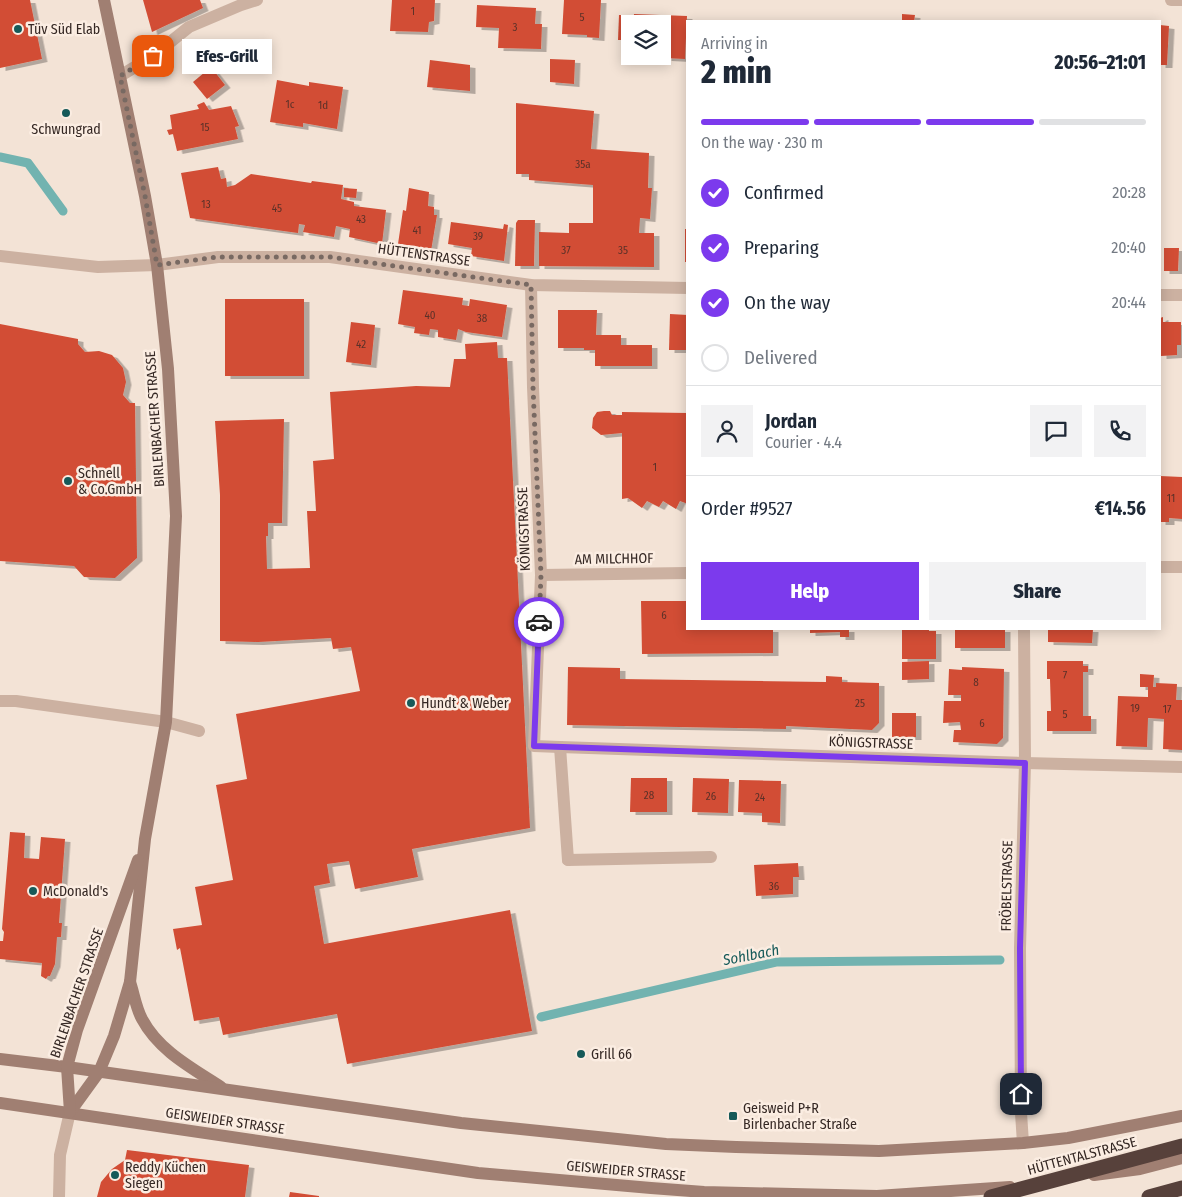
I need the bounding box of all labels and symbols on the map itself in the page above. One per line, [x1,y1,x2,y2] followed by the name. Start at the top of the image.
[411,5,415,18] house number: 1
[579,11,585,24] house number: 5
[28,21,100,38] place label: Tüv Süd Elab
[513,21,518,34] house number: 3
[12,23,24,35] marker: Tüv Süd Elab
[132,35,174,77] pin
[183,38,273,74] callout: Efes-Grill
[286,98,295,111] house number: 1c
[318,99,328,112] house number: 1d
[60,107,72,119] marker: Schwungrad
[31,121,101,138] place label: Schwungrad
[200,121,210,134] house number: 15
[575,158,591,171] house number: 35a
[201,198,211,211] house number: 13
[272,202,282,215] house number: 45
[356,213,366,226] house number: 43
[412,224,422,237] house number: 41
[473,230,483,243] house number: 39
[377,239,472,270] street label: HÜTTENSTRASSE
[561,244,571,257] house number: 37
[618,244,628,257] house number: 35
[424,309,436,322] house number: 40
[477,312,488,325] house number: 38
[356,338,366,351] house number: 42
[142,350,168,488] street label: BIRLENBACHER STRASSE
[653,461,657,474] house number: 1
[78,465,142,498] place label: Schnell & Co.GmbH
[62,475,74,487] marker: Schnell & Co.GmbH
[513,486,534,572] street label: KÖNIGSTRASSE
[1167,492,1175,505] house number: 11
[574,550,654,568] street label: AM MILCHHOF
[514,597,564,647] courier
[661,609,667,622] house number: 6
[1063,669,1068,682] house number: 7
[973,676,979,689] house number: 8
[421,695,509,712] place label: Hundt & Weber
[405,697,417,709] marker: Hundt & Weber
[855,697,865,710] house number: 25
[1130,702,1140,715] house number: 19
[1163,703,1172,716] house number: 17
[1062,708,1068,721] house number: 5
[979,717,985,730] house number: 6
[828,732,914,753] street label: KÖNIGSTRASSE
[644,789,655,802] house number: 28
[706,790,717,803] house number: 26
[755,791,766,804] house number: 24
[997,840,1016,932] street label: FRÖBELSTRASSE
[769,880,780,893] house number: 36
[43,883,108,900] place label: McDonald's
[27,885,39,897] marker: McDonald's
[47,925,107,1060] street label: BIRLENBACHER STRASSE
[720,941,781,969] water label: Sohlbach
[591,1046,632,1063] place label: Grill 66
[575,1048,587,1060] marker: Grill 66
[1000,1073,1042,1115] pin
[743,1100,857,1133] place label: Geisweid P+R Birlenbacher Straße
[164,1104,286,1138] street label: GEISWEIDER STRASSE
[727,1110,739,1122] marker: Geisweid P+R Birlenbacher Straße
[1025,1132,1139,1179] street label: HÜTTENTALSTRASSE
[566,1157,687,1185] street label: GEISWEIDER STRASSE
[125,1159,206,1192] place label: Reddy Küchen Siegen
[109,1169,121,1181] marker: Reddy Küchen Siegen

